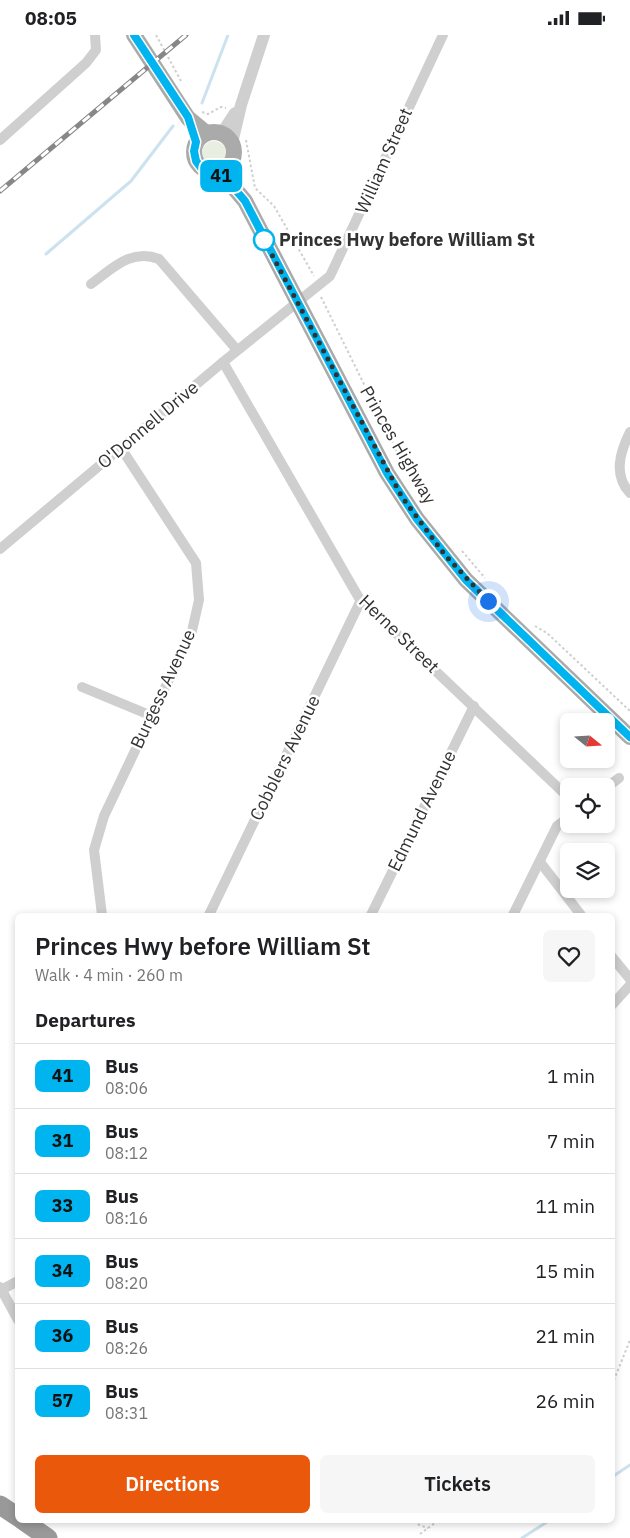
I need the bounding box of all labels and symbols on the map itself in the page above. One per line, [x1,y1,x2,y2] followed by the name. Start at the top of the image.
[350,104,417,217] street label: William Street
[198,160,244,192] line badge: 41
[279,228,535,251] place label: Princes Hwy before William St
[253,229,275,251] marker: Princes Hwy before William St
[92,376,203,474] street label: O'Donnell Drive
[355,381,442,508] street label: Princes Highway
[476,589,501,614] your location
[354,590,444,678] street label: Herne Street
[125,625,200,752] street label: Burgess Avenue
[244,691,325,824] street label: Cobblers Avenue
[560,713,615,767] north arrow
[382,746,461,875] street label: Edmund Avenue

